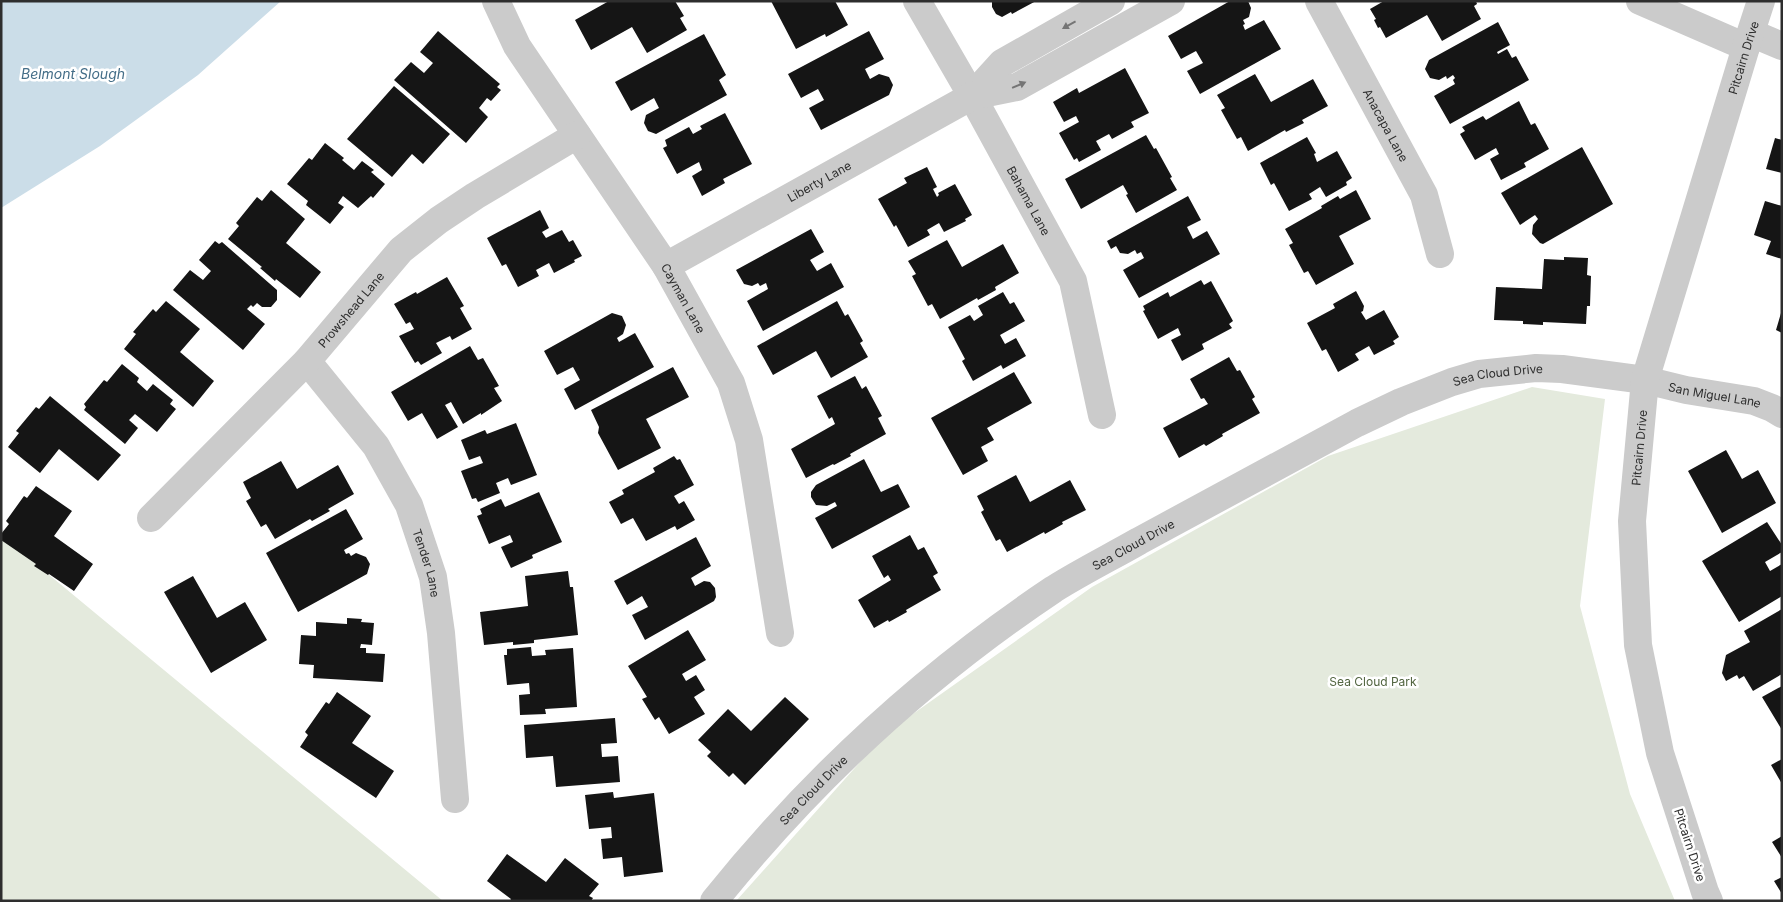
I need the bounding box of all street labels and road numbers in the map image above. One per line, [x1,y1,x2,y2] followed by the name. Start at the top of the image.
[1725,19,1762,96] street label: Pitcairn Drive
[1360,86,1412,164] street label: Anacapa Lane
[784,157,854,205] street label: Liberty Lane
[1004,163,1054,238] street label: Bahama Lane
[658,261,709,336] street label: Cayman Lane
[314,268,387,350] street label: Prowshead Lane
[1451,360,1543,389] street label: Sea Cloud Drive
[1667,379,1764,411] street label: San Miguel Lane
[1628,409,1650,486] street label: Pitcairn Drive
[1089,516,1177,573] street label: Sea Cloud Drive
[410,527,443,598] street label: Tender Lane
[776,752,850,828] street label: Sea Cloud Drive
[1671,807,1709,883] street label: Pitcairn Drive

